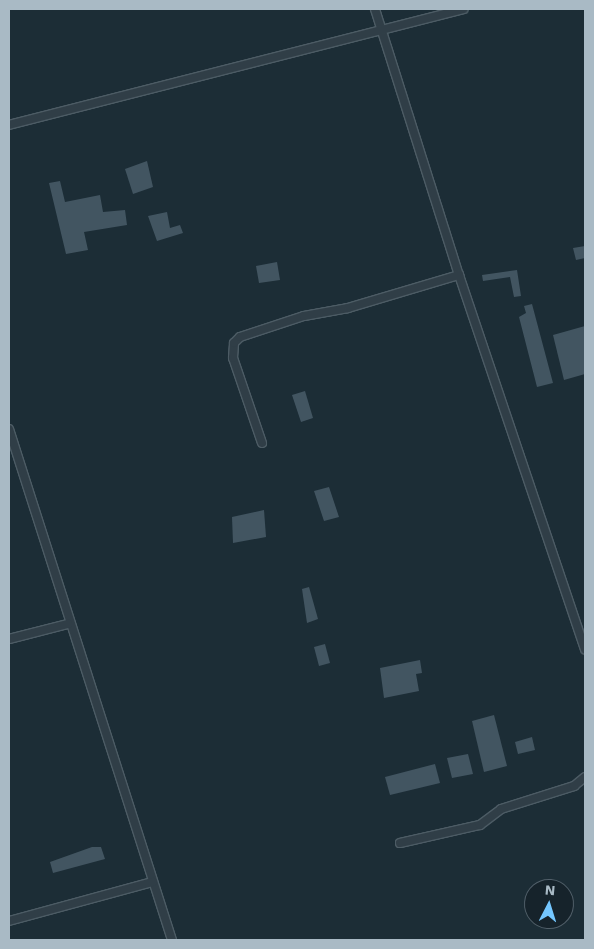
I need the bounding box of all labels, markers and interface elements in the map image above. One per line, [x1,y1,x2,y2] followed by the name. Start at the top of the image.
[524,879,574,929] north arrow
[544,882,556,898] text: N

